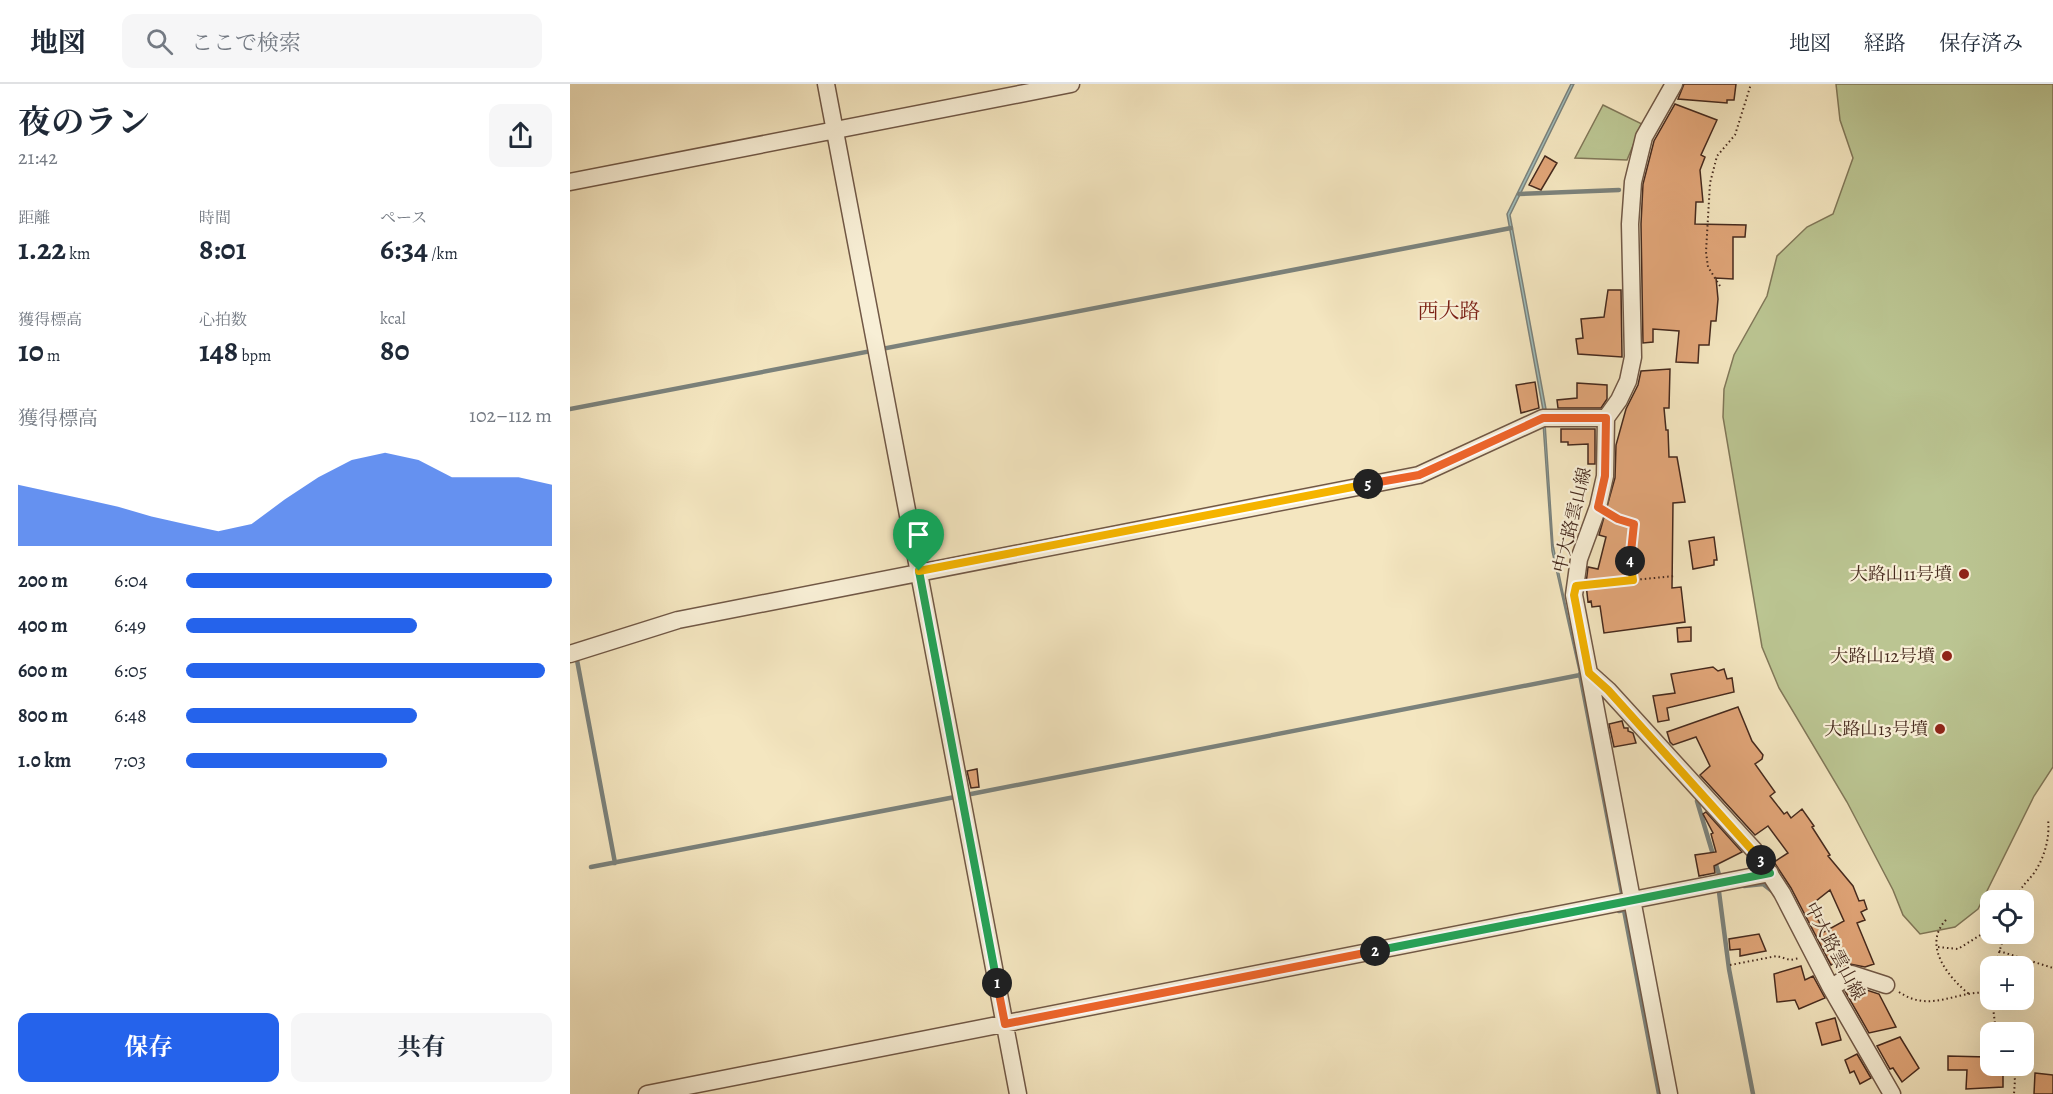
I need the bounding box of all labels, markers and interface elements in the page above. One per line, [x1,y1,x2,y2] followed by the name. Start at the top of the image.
[122,14,542,68] search box
[30,24,86,62] text: 地図
[143,25,176,58] icon: search
[191,28,301,58] text: ここで検索
[1789,29,1831,57] text: 地図
[1864,29,1906,57] text: 経路
[1939,29,2023,57] text: 保存済み
[18,99,150,144] text: 夜のラン
[489,104,552,167] button: share
[18,144,58,171] text: 21:42
[18,207,50,229] text: 距離
[199,207,231,229] text: 時間
[380,207,427,229] text: ペース
[18,229,66,269] text: 1.22
[199,229,246,269] text: 8:01
[380,229,428,269] text: 6:34
[66,243,90,265] text: km
[428,243,458,265] text: /km
[1418,297,1481,325] district label: 西大路
[380,308,406,330] text: kcal
[18,309,82,331] text: 獲得標高
[199,309,247,331] text: 心拍数
[380,330,410,370] text: 80
[18,331,44,371] text: 10
[199,331,238,371] text: 148
[44,345,60,367] text: m
[238,345,271,367] text: bpm
[469,402,552,429] text: 102–112 m
[18,405,98,432] text: 獲得標高
[1547,465,1597,575] street label: 中大路雲山線
[1353,469,1383,499] pin: 5
[1365,473,1371,495] text: 5
[893,509,944,571] pin
[902,518,935,551] icon: arrive
[1615,546,1645,576] pin: 4
[1626,550,1634,572] text: 4
[1850,562,1952,586] place label: 大路山11号墳
[18,567,68,594] text: 200 m
[114,567,148,594] text: 6:04
[1957,567,1971,581] marker: 大路山11号墳
[18,612,68,639] text: 400 m
[114,612,146,639] text: 6:49
[1830,644,1935,668] place label: 大路山12号墳
[1940,649,1954,663] marker: 大路山12号墳
[18,657,68,684] text: 600 m
[114,657,147,684] text: 6:05
[18,702,68,729] text: 800 m
[114,702,147,729] text: 6:48
[1824,717,1928,741] place label: 大路山13号墳
[1933,722,1947,736] marker: 大路山13号墳
[18,747,71,774] text: 1.0 km
[114,747,146,774] text: 7:03
[1746,845,1776,875] pin: 3
[1758,849,1764,871] text: 3
[1980,890,2034,1076] map controls
[1980,890,2034,944] button: locate
[1799,898,1871,1004] street label: 中大路雲山線
[1360,936,1390,966] pin: 2
[1371,940,1379,962] text: 2
[1980,956,2034,1010] button: +
[982,968,1012,998] pin: 1
[994,972,1000,994] text: 1
[18,1013,279,1082] button: 保存
[291,1013,552,1082] button: 共有
[1980,1022,2034,1076] button: −

